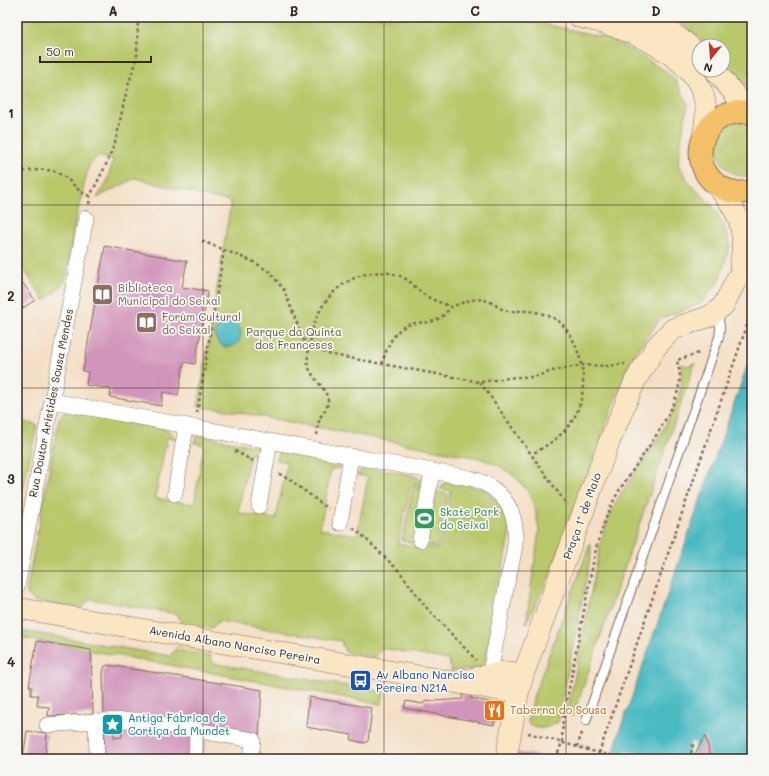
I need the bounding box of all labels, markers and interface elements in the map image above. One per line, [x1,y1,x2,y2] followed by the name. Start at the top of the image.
[108,2,118,19] text: A
[290,2,299,19] text: B
[470,2,480,19] text: C
[651,2,661,19] text: D
[40,38,151,64] scale bar
[691,38,731,78] north arrow
[46,43,74,59] text: 50 m
[702,60,714,76] text: N
[8,104,14,121] text: 1
[118,280,221,308] place label: Biblioteca Municipal do Seixal
[89,281,115,307] library icon: Biblioteca Municipal do Seixal
[7,287,15,304] text: 2
[25,307,76,499] street label: Rua Doutor Aristides Sousa Mendes
[162,309,241,337] place label: Forúm Cultural do Seixal
[134,310,160,336] library icon: Forúm Cultural do Seixal
[246,324,342,352] park label: Parque da Quinta dos Franceses
[7,470,15,487] text: 3
[559,470,604,561] street label: Praça 1º de Maio
[440,504,499,532] place label: Skate Park do Seixal
[412,505,438,531] sports icon: Skate Park do Seixal
[148,622,322,667] street label: Avenida Albano Narciso Pereira
[7,653,15,670] text: 4
[376,667,475,695] place label: Av Albano Narciso Pereira N21A
[347,668,373,694] bus stop icon: Av Albano Narciso Pereira N21A
[481,697,507,723] restaurant icon: Taberna do Sousa
[510,702,607,717] place label: Taberna do Sousa
[128,710,230,738] place label: Antiga Fábrica de Cortiça da Mundet
[99,711,125,737] place icon: Antiga Fábrica de Cortiça da Mundet

